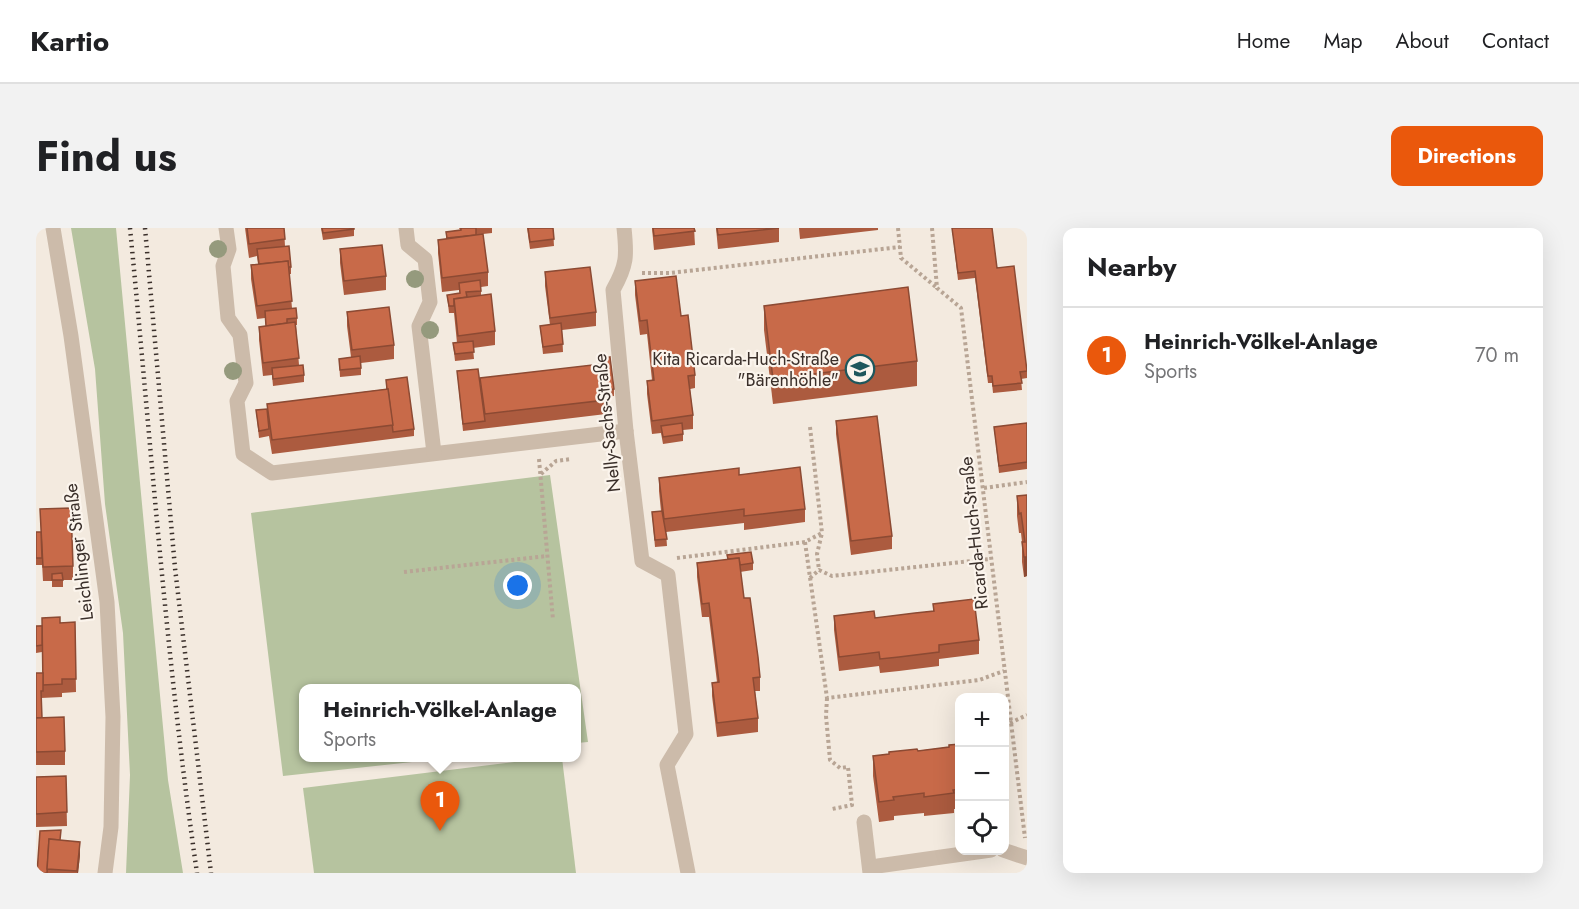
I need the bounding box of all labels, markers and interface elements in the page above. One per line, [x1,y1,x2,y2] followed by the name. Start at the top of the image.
[30,21,109,62] text: Kartio
[1237,26,1290,56] text: Home
[1323,26,1363,56] text: Map
[1396,26,1449,56] text: About
[1482,26,1549,56] text: Contact
[36,126,177,187] text: Find us
[1391,126,1543,186] button: Directions
[1087,248,1176,286] text: Nearby
[1144,325,1378,357] text: Heinrich-Völkel-Anlage
[1101,341,1112,370] text: 1
[1475,341,1519,370] text: 70 m
[652,346,839,393] place label: Kita Ricarda-Huch-Straße "Bärenhöhle"
[587,352,627,494] street label: Nelly-Sachs-Straße
[844,353,876,385] school or university icon: Kita Ricarda-Huch-Straße "Bärenhöhle"
[1144,357,1197,386] text: Sports
[953,455,995,611] street label: Ricarda-Huch-Straße
[58,482,100,622] street label: Leichlinger Straße
[503,571,532,600] your location
[299,684,581,762] popup
[323,693,557,725] text: Heinrich-Völkel-Anlage
[955,693,1009,855] map controls
[955,693,1009,747] button: +
[323,725,376,754] text: Sports
[955,747,1009,801] button: −
[420,782,460,831] pin: 1
[955,801,1009,855] button: locate

